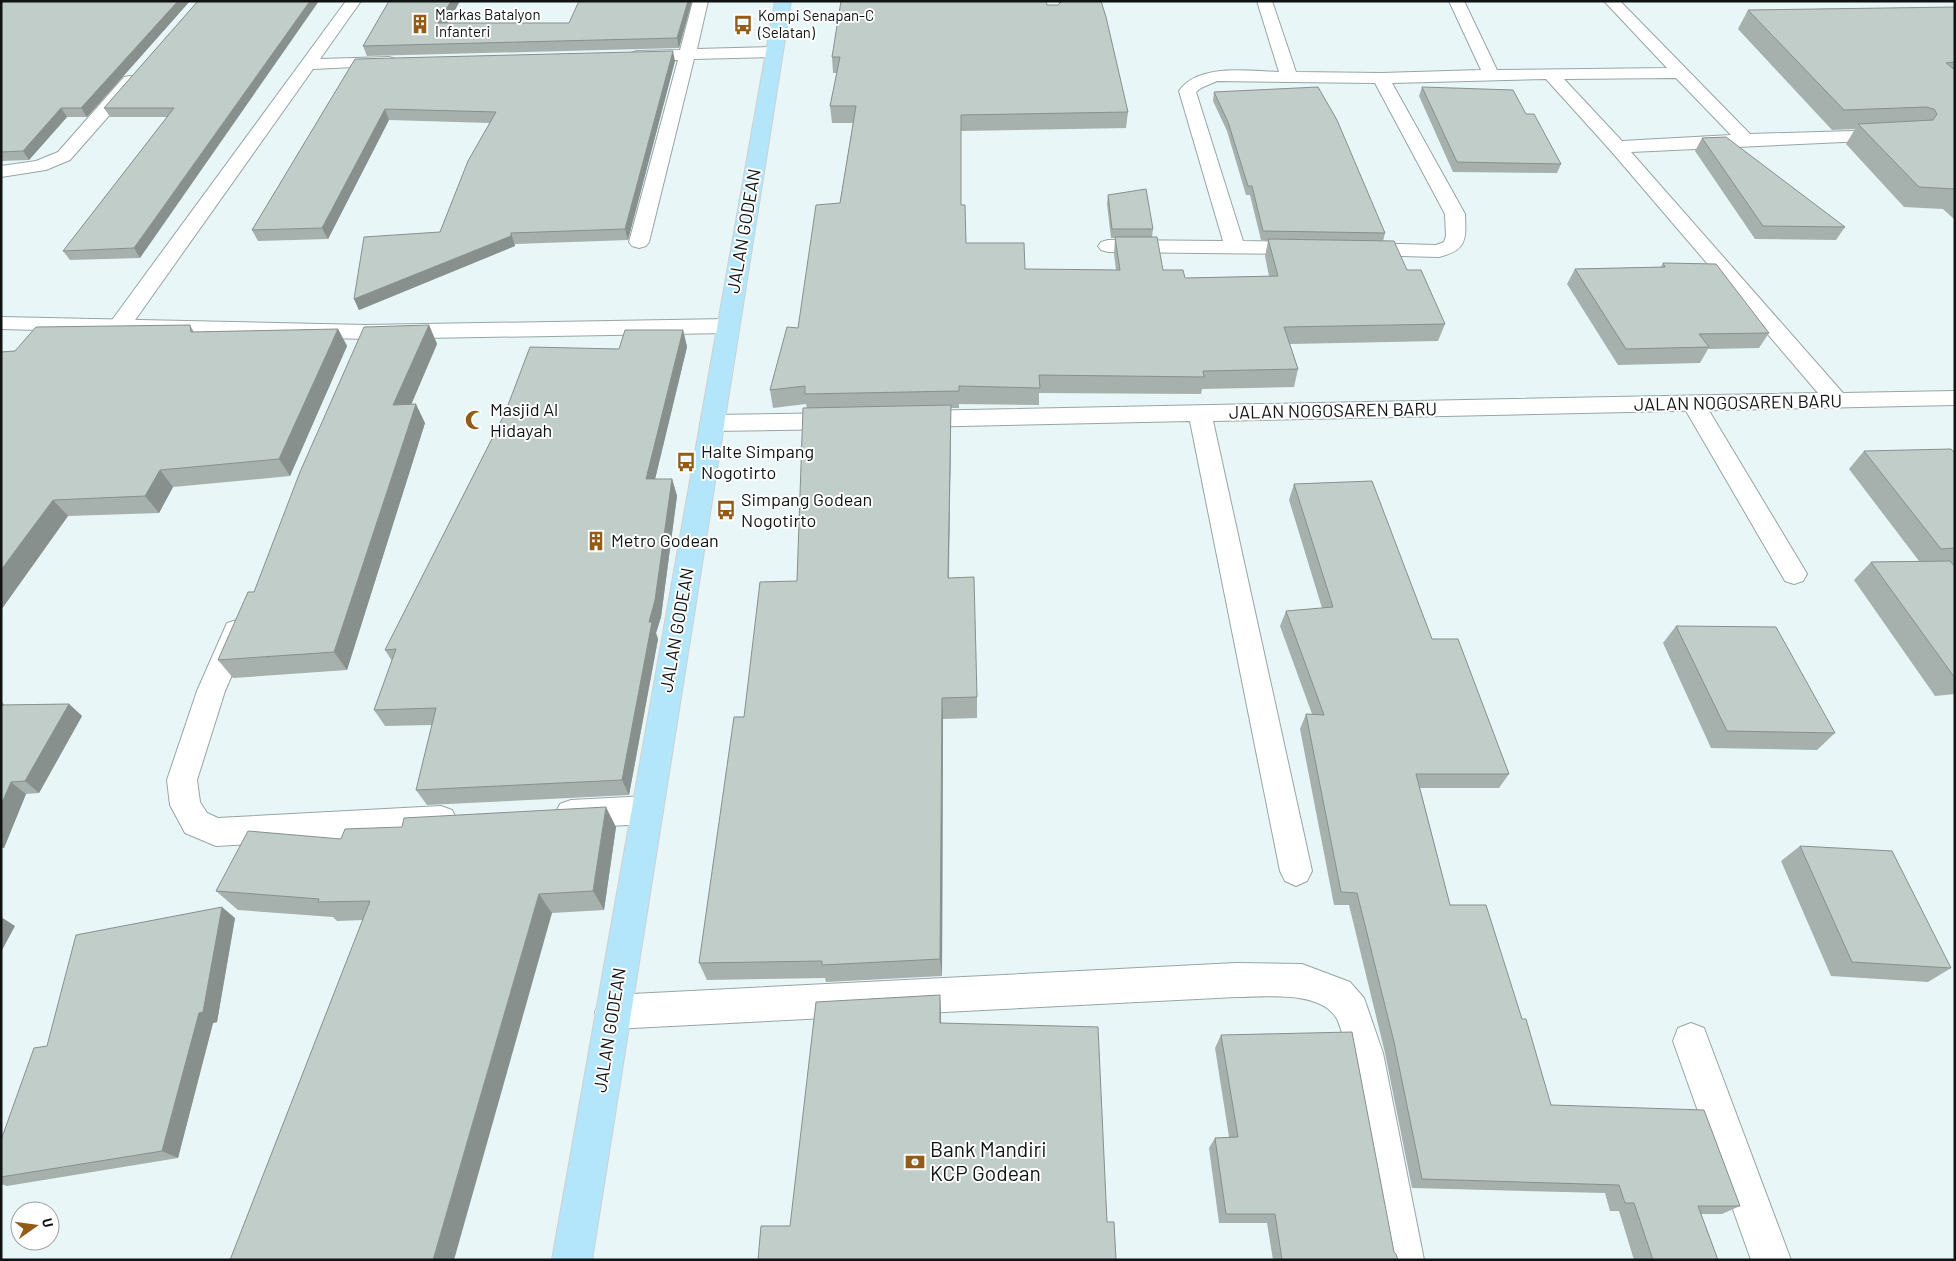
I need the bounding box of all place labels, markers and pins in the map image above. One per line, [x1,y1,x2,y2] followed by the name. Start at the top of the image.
[435,5,541,40] place label: Markas Batalyon Infanteri
[757,6,874,41] place label: Kompi Senapan-C (Selatan)
[409,13,431,35] building icon: Markas Batalyon Infanteri
[732,14,754,36] bus stop icon: Kompi Senapan-C (Selatan)
[490,398,558,441] place label: Masjid Al Hidayah
[464,409,486,431] mosque icon: Masjid Al Hidayah
[701,440,814,483] place label: Halte Simpang Nogotirto
[675,451,697,473] bus stop icon: Halte Simpang Nogotirto
[741,488,872,531] place label: Simpang Godean Nogotirto
[715,499,737,521] bus stop icon: Simpang Godean Nogotirto
[611,529,719,551] place label: Metro Godean
[585,530,607,552] building icon: Metro Godean
[930,1136,1047,1185] place label: Bank Mandiri KCP Godean
[904,1151,926,1173] bank icon: Bank Mandiri KCP Godean

